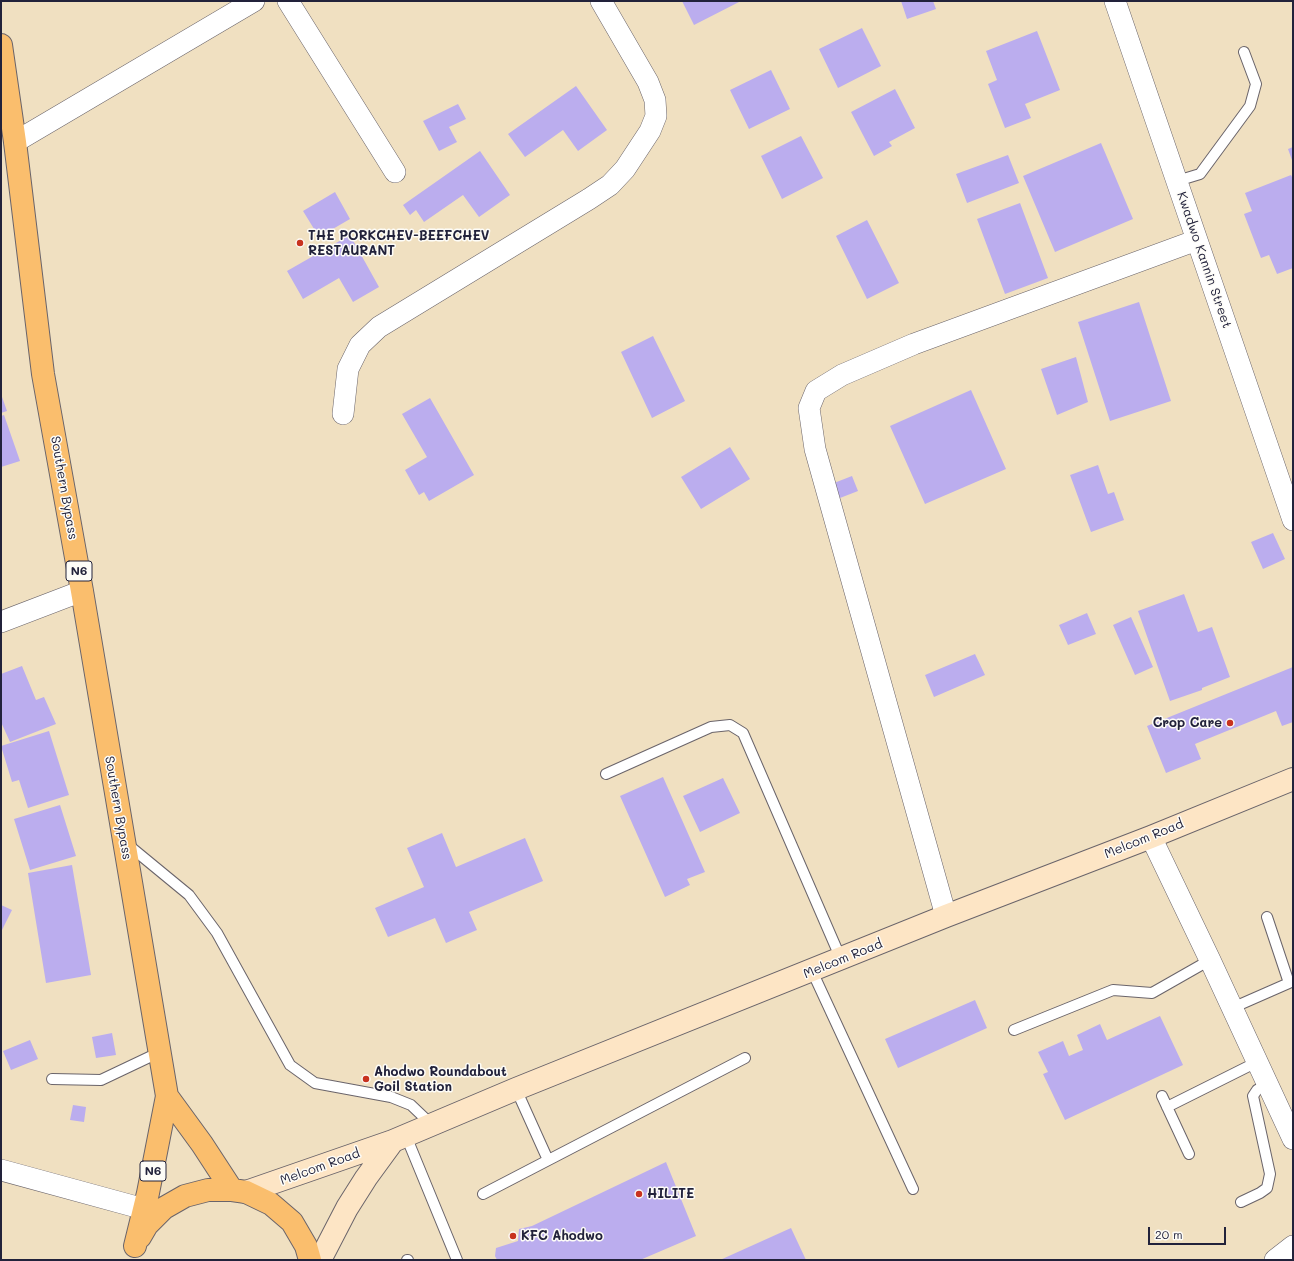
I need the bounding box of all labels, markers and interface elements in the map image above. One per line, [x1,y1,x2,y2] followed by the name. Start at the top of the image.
[1173,190,1235,330] street label: Kwadwo Kannin Street
[308,228,489,259] place label: THE PORKCHEV-BEEFCHEV RESTAURANT
[295,238,305,248] marker: THE PORKCHEV-BEEFCHEV RESTAURANT
[47,435,81,541] street label: Southern Bypass
[66,561,92,581] road number: N6
[1153,715,1222,731] place label: Crop Care
[1225,718,1235,728] marker: Crop Care
[101,755,135,861] street label: Southern Bypass
[1102,816,1186,862] street label: Melcom Road
[801,936,885,982] street label: Melcom Road
[374,1064,507,1095] place label: Ahodwo Roundabout Goil Station
[361,1074,371,1084] marker: Ahodwo Roundabout Goil Station
[278,1145,362,1189] street label: Melcom Road
[140,1161,166,1181] road number: N6
[647,1186,694,1202] place label: HILITE
[634,1189,644,1199] marker: HILITE
[1150,1219,1228,1245] scale bar
[1155,1226,1183,1242] text: 20 m
[521,1228,603,1244] place label: KFC Ahodwo
[508,1231,518,1241] marker: KFC Ahodwo

